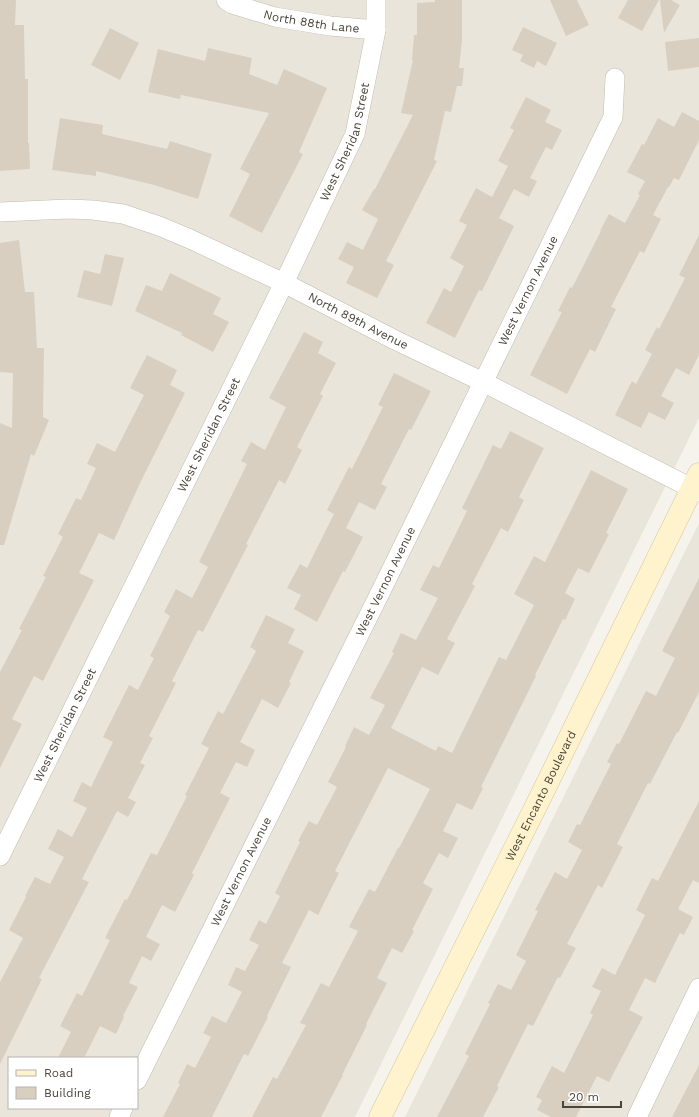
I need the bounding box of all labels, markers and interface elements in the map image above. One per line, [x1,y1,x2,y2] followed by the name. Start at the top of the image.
[262,7,360,36] street label: North 88th Lane
[317,81,372,203] street label: West Sheridan Street
[495,233,561,348] street label: West Vernon Avenue
[306,290,410,352] street label: North 89th Avenue
[175,375,243,494] street label: West Sheridan Street
[353,524,418,639] street label: West Vernon Avenue
[31,666,99,785] street label: West Sheridan Street
[502,728,579,864] street label: West Encanto Boulevard
[208,814,274,929] street label: West Vernon Avenue
[8,1057,138,1109] legend
[44,1066,73,1080] text: Road
[563,1083,621,1109] scale bar
[44,1086,91,1100] text: Building
[569,1090,599,1104] text: 20 m

